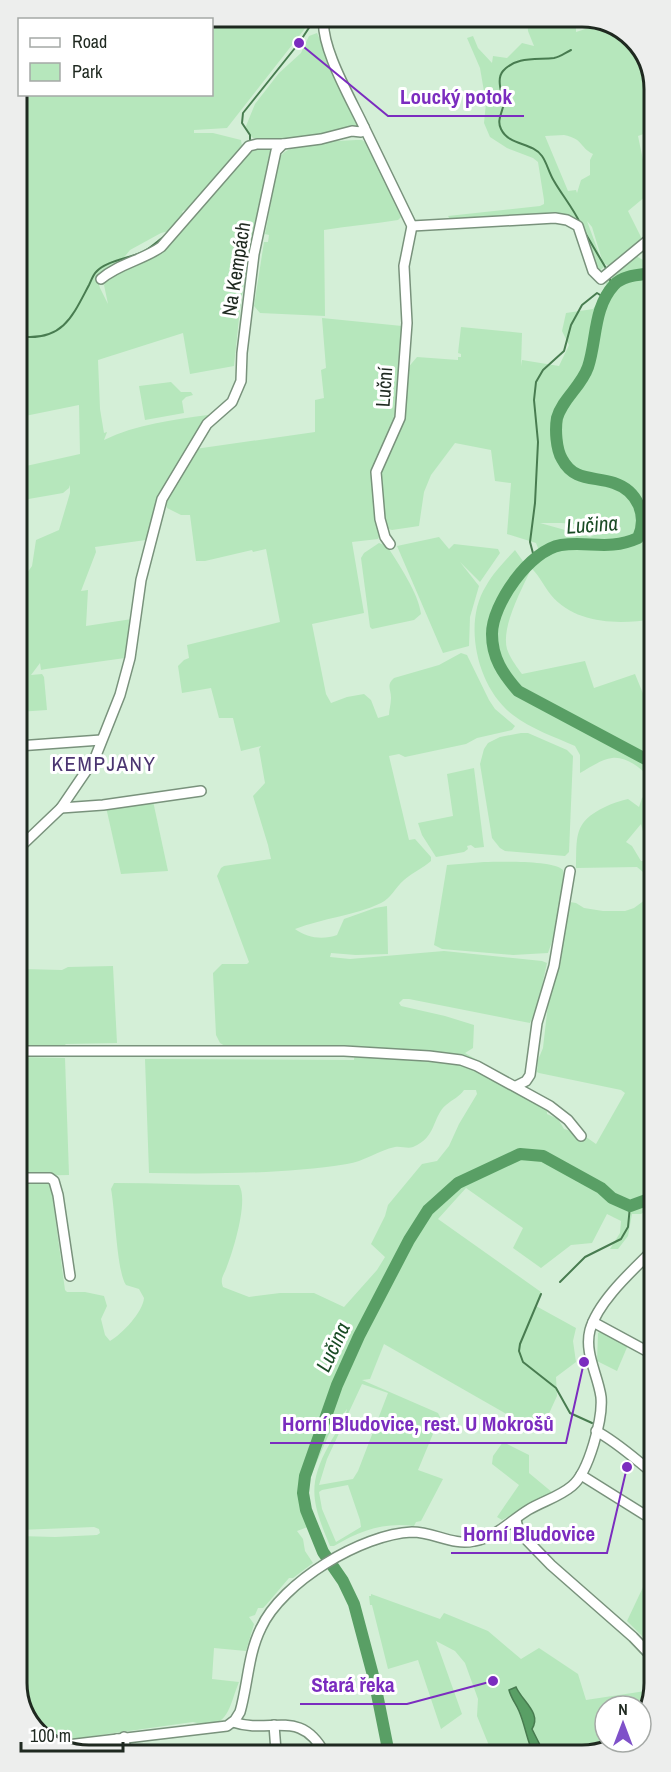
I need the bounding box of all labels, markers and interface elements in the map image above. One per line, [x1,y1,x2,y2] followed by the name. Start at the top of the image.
[18,18,213,96] legend
[72,29,107,54] text: Road
[72,59,103,84] text: Park
[388,77,524,116] callout: Loucký potok
[400,82,512,111] text: Loucký potok
[215,220,256,318] street label: Na Kempách
[369,366,398,408] street label: Luční
[565,508,619,541] water label: Lučina
[52,749,156,778] district label: KEMPJANY
[308,1317,357,1376] water label: Lučina
[270,1404,566,1443] callout: Horní Bludovice, rest. U Mokrošů
[282,1409,554,1438] text: Horní Bludovice, rest. U Mokrošů
[451,1514,607,1553] callout: Horní Bludovice
[463,1519,595,1548] text: Horní Bludovice
[300,1665,407,1704] callout: Stará řeka
[311,1670,395,1699] text: Stará řeka
[593,1694,653,1754] north arrow
[618,1698,628,1720] text: N
[21,1715,123,1753] scale bar
[30,1723,71,1748] text: 100 m

